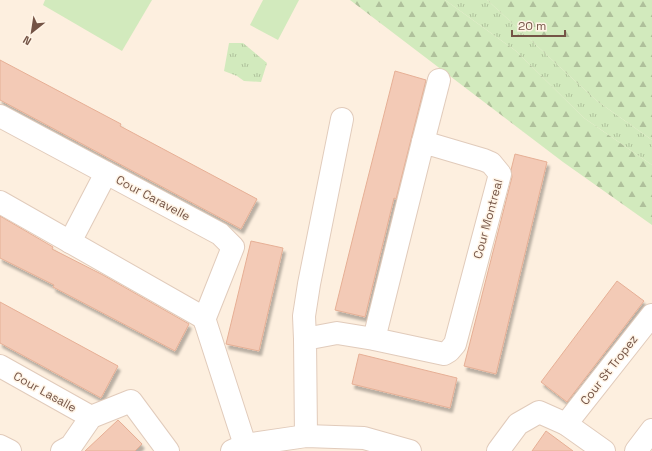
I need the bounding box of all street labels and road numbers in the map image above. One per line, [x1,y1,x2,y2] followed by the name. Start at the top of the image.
[113,172,193,224] street label: Cour Caravelle
[470,177,506,261] street label: Cour Montreal
[577,332,641,408] street label: Cour St Tropez
[11,368,79,416] street label: Cour Lasalle

